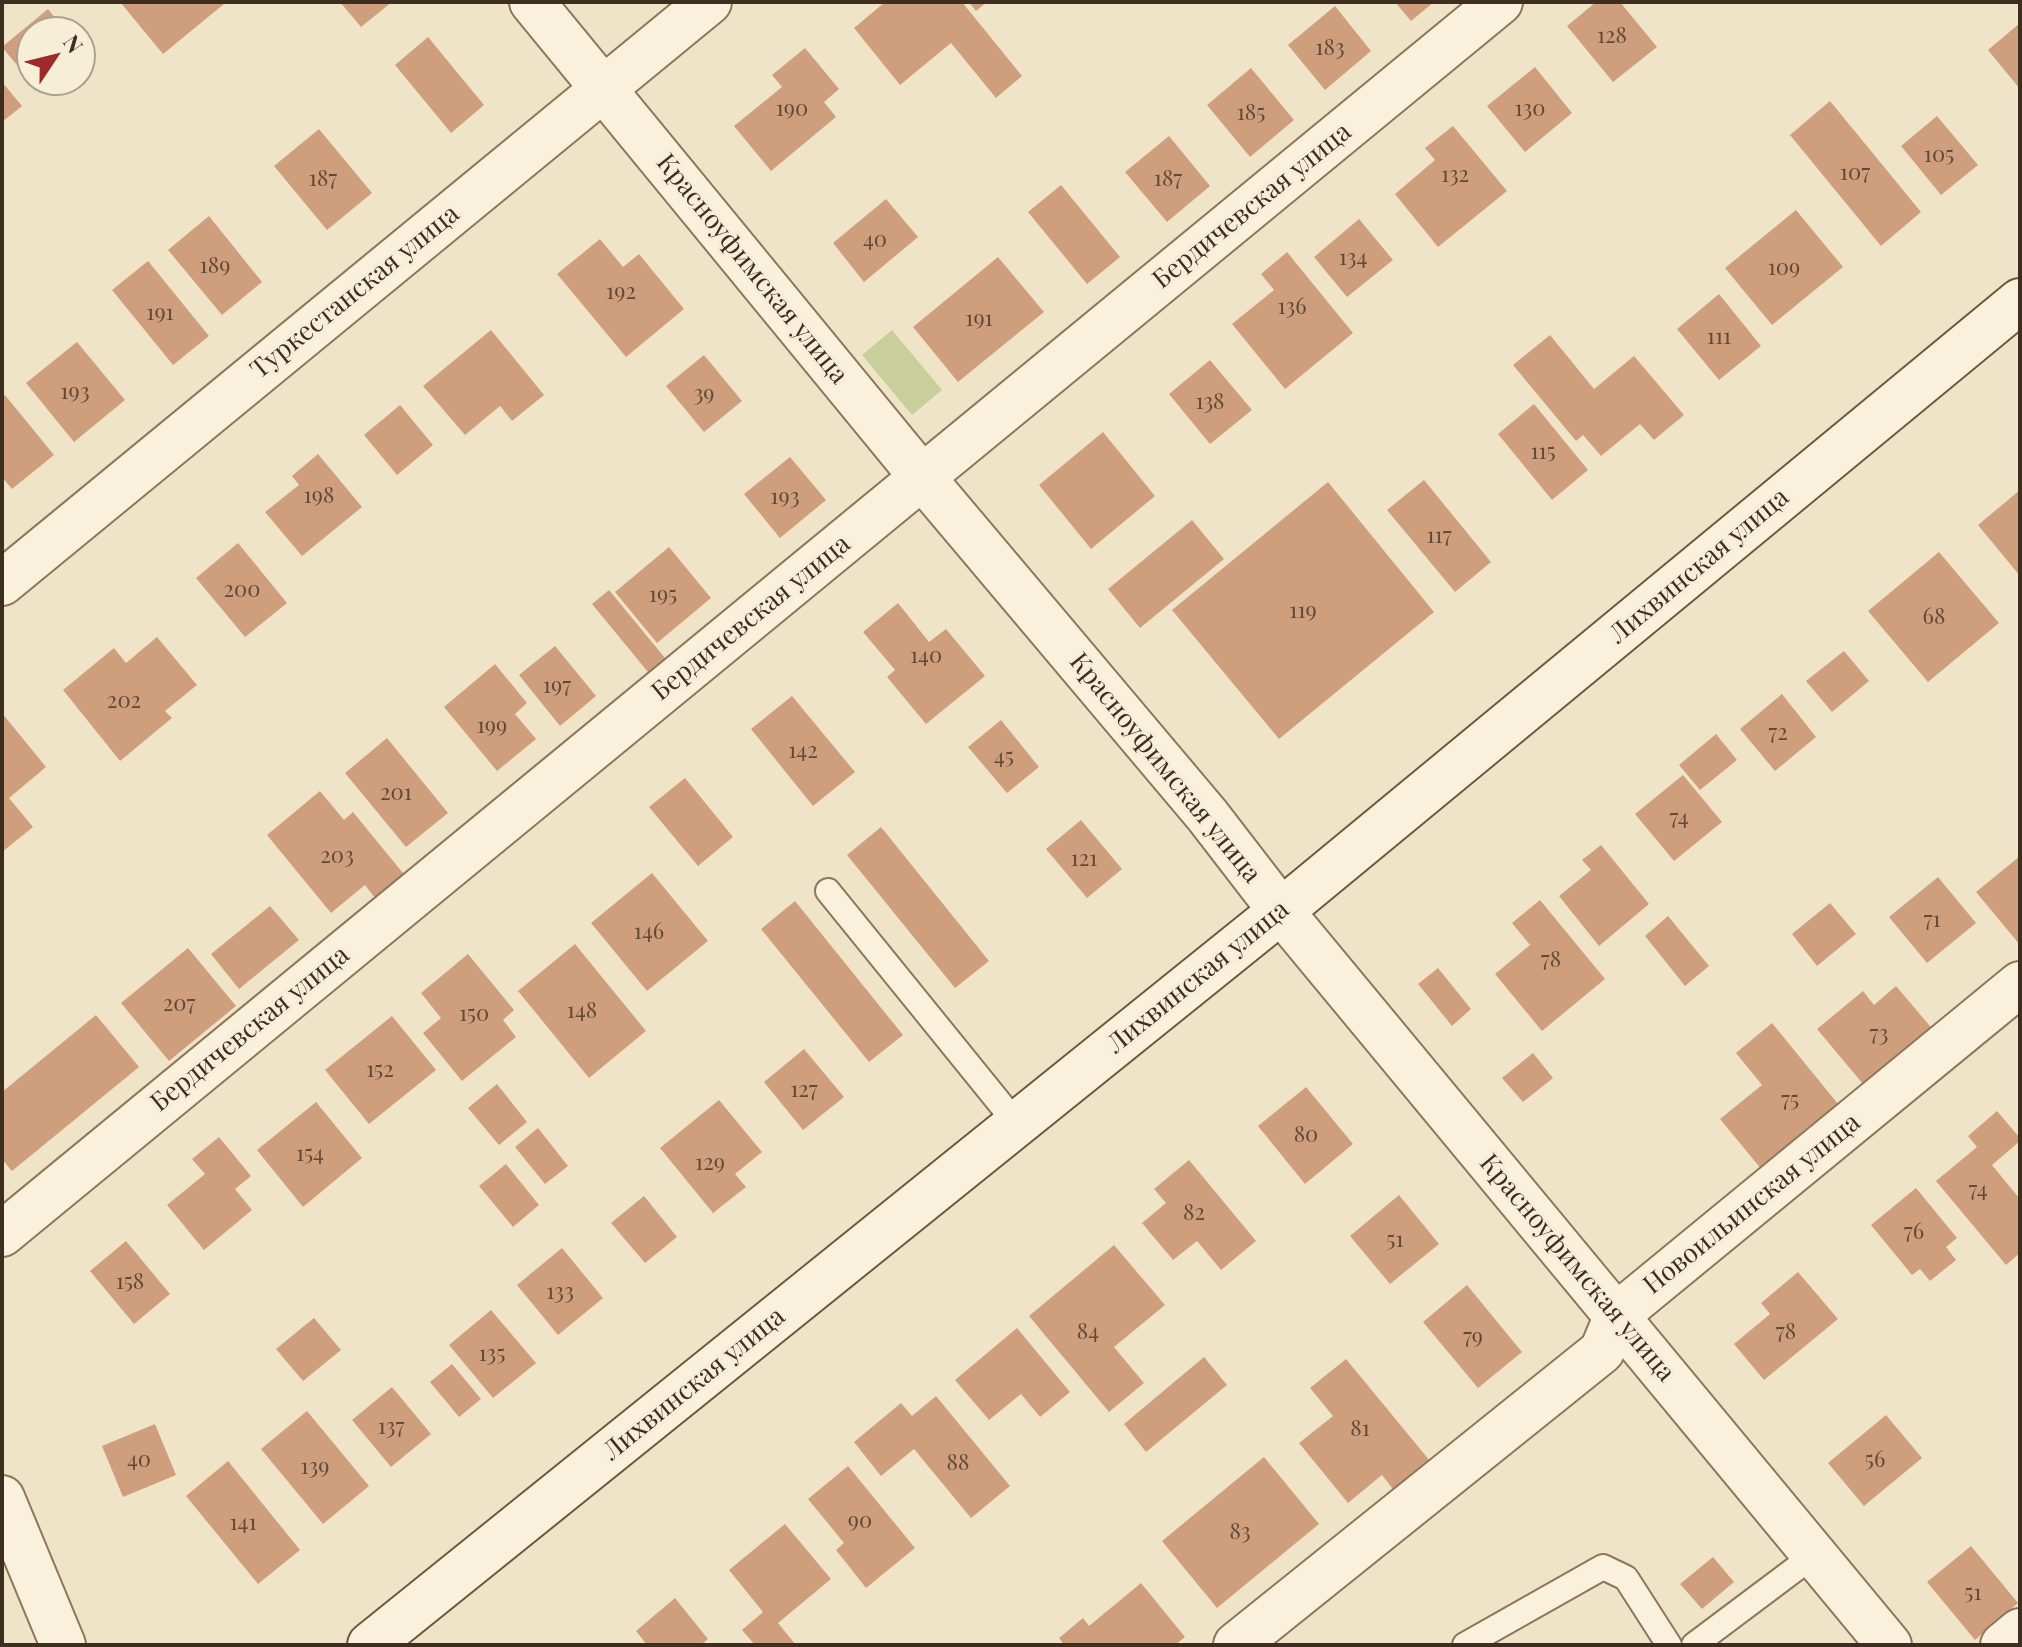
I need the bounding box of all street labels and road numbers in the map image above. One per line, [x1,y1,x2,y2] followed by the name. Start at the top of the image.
[1146,116,1358,296] street label: Бердичевская улица
[650,148,854,390] street label: Красноуфимская улица
[245,198,465,386] street label: Туркестанская улица
[1603,482,1795,650] street label: Лихвинская улица
[645,528,857,708] street label: Бердичевская улица
[1063,647,1267,889] street label: Красноуфимская улица
[1101,894,1295,1060] street label: Лихвинская улица
[144,939,356,1119] street label: Бердичевская улица
[1637,1107,1867,1301] street label: Новоильинская улица
[1473,1148,1681,1388] street label: Красноуфимская улица
[597,1301,791,1467] street label: Лихвинская улица

